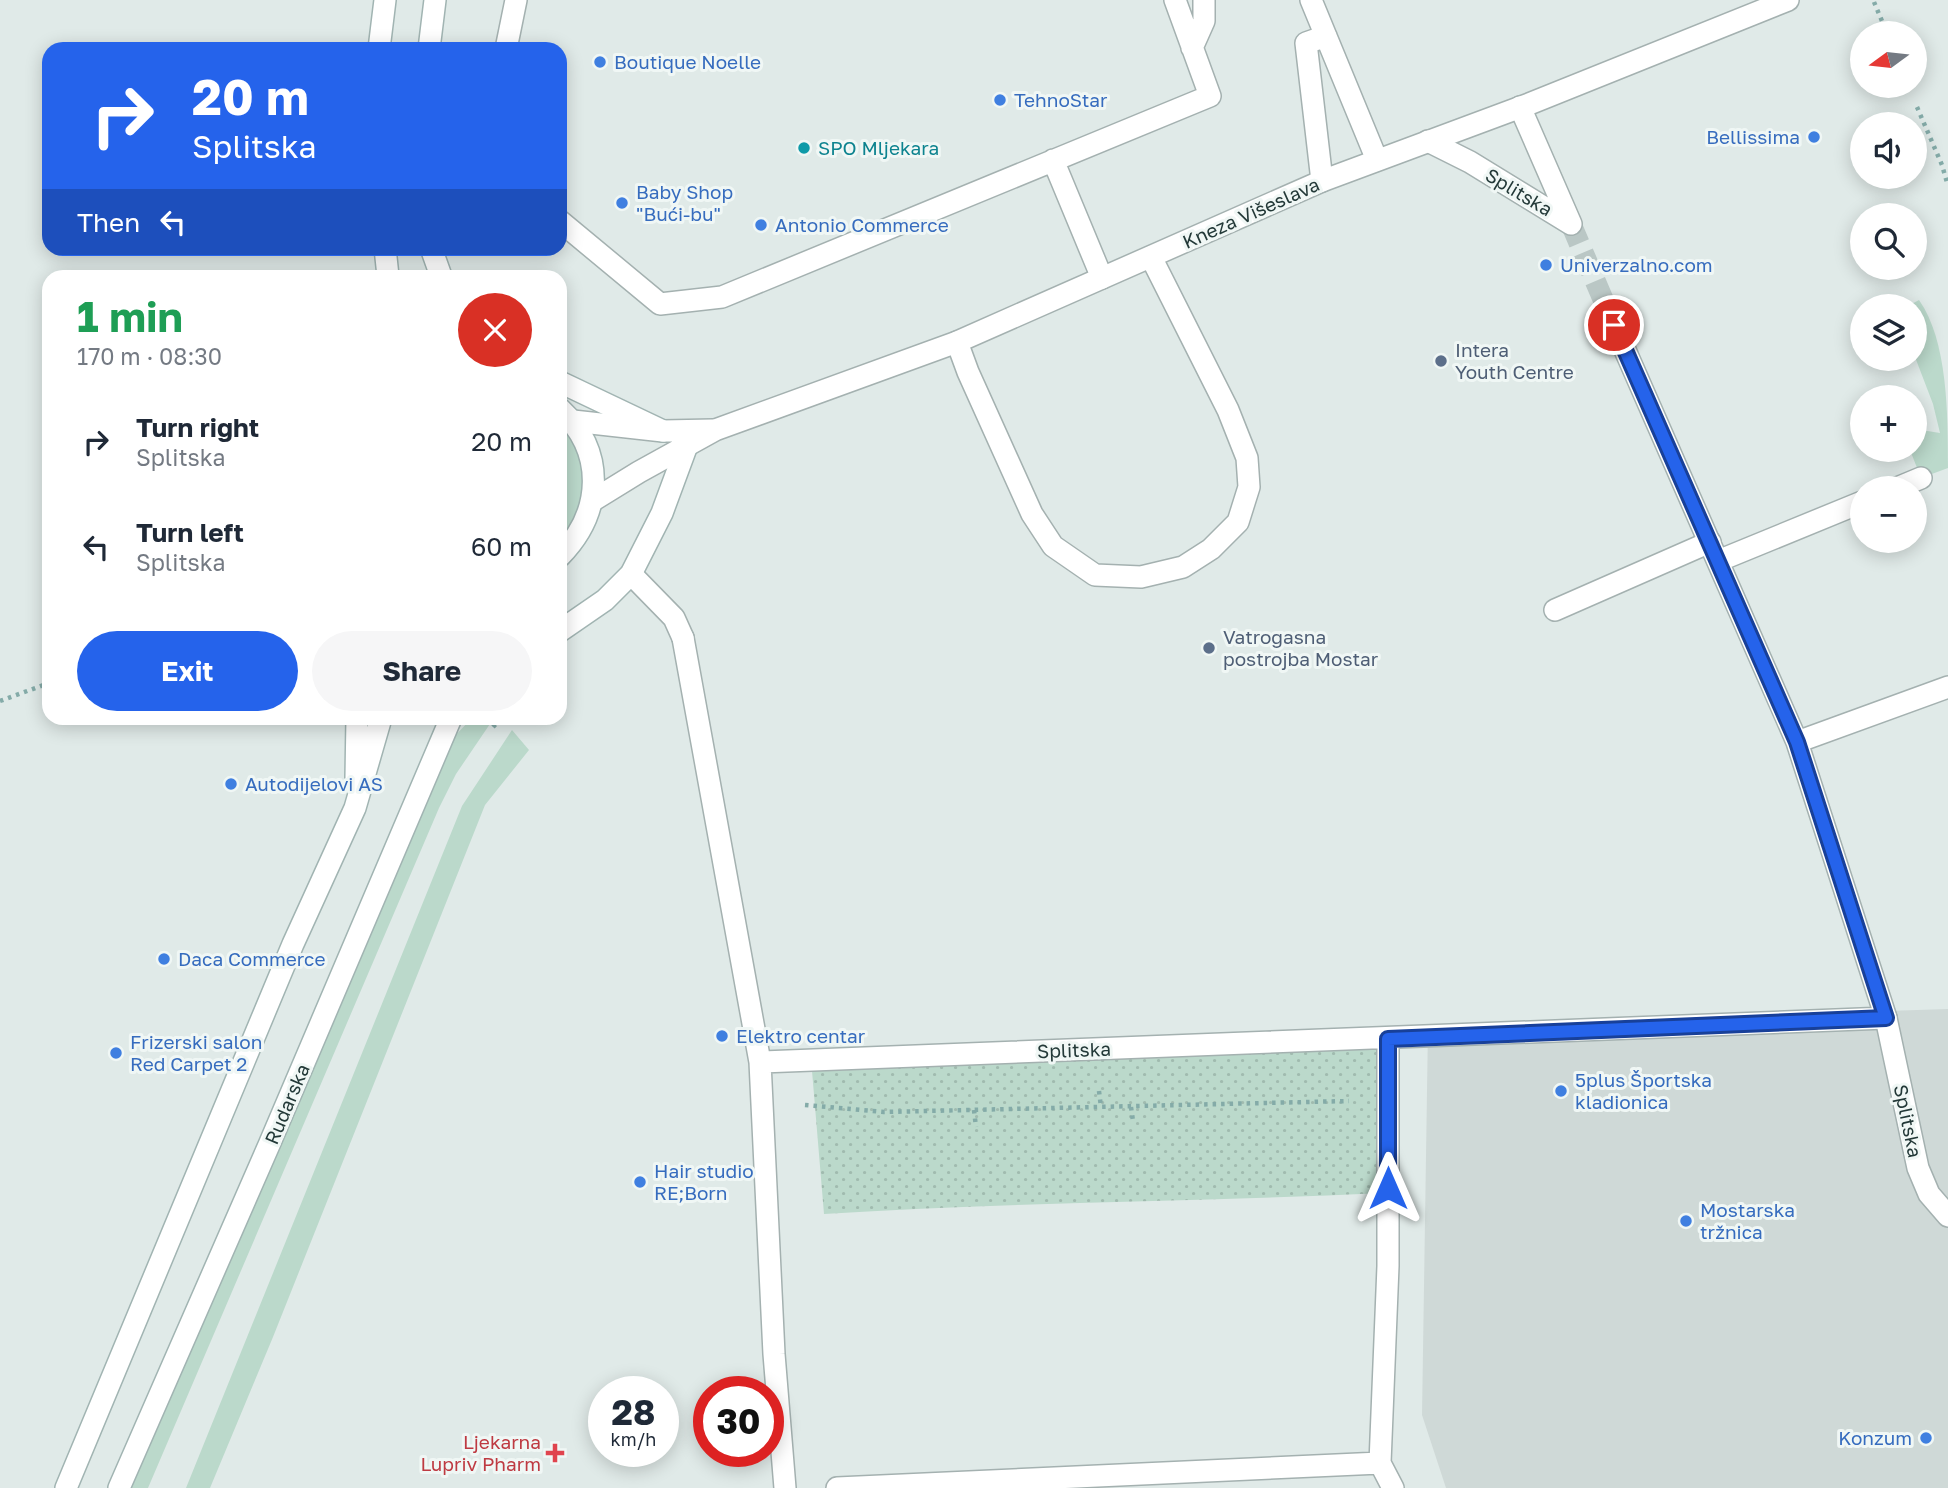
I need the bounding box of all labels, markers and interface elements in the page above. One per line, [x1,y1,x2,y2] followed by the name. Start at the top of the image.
[1850,21,1927,98] north arrow
[1850,21,1927,553] map controls
[614,50,761,73] place label: Boutique Noelle
[592,54,608,70] marker: Boutique Noelle
[192,67,309,126] text: 20 m
[77,70,168,161] icon: right
[1014,88,1108,111] place label: TehnoStar
[992,92,1008,108] marker: TehnoStar
[1850,112,1927,189] button: sound
[1706,125,1800,148] place label: Bellissima
[192,127,317,165] text: Splitska
[1806,129,1822,145] marker: Bellissima
[818,136,939,159] place label: SPO Mljekara
[796,140,812,156] marker: SPO Mljekara
[1482,163,1557,220] street label: Splitska
[1179,172,1323,253] street label: Kneza Višeslava
[636,180,733,225] place label: Baby Shop "Bući-bu"
[614,195,630,211] marker: Baby Shop "Bući-bu"
[154,203,192,241] icon: left
[1850,203,1927,280] button: search
[77,207,140,238] text: Then
[775,213,949,236] place label: Antonio Commerce
[753,217,769,233] marker: Antonio Commerce
[1560,253,1713,276] place label: Univerzalno.com
[1538,257,1554,273] marker: Univerzalno.com
[77,291,183,341] text: 1 min
[458,293,532,367] button: close
[1850,294,1927,371] button: layers
[1584,295,1644,355] pin
[1595,306,1633,344] icon: arrive
[1455,338,1574,383] place label: Intera Youth Centre
[77,342,222,370] text: 170 m · 08:30
[1433,353,1449,369] marker: Intera Youth Centre
[1850,385,1927,462] button: +
[136,412,259,443] text: Turn right
[77,423,115,461] icon: right
[471,426,532,457] text: 20 m
[136,443,226,471] text: Splitska
[1850,476,1927,553] button: −
[136,517,244,548] text: Turn left
[77,528,115,566] icon: left
[471,531,532,562] text: 60 m
[136,548,226,576] text: Splitska
[1223,625,1379,670] place label: Vatrogasna postrojba Mostar
[77,631,298,711] button: Exit
[312,631,532,711] button: Share
[1201,640,1217,656] marker: Vatrogasna postrojba Mostar
[245,772,383,795] place label: Autodijelovi AS
[223,776,239,792] marker: Autodijelovi AS
[178,947,325,970] place label: Daca Commerce
[156,951,172,967] marker: Daca Commerce
[736,1024,866,1047] place label: Elektro centar
[714,1028,730,1044] marker: Elektro centar
[130,1030,262,1075] place label: Frizerski salon Red Carpet 2
[1037,1037,1111,1062] street label: Splitska
[108,1045,124,1061] marker: Frizerski salon Red Carpet 2
[259,1060,314,1148] street label: Rudarska
[1575,1068,1712,1113] place label: 5plus Športska kladionica
[1890,1082,1927,1159] street label: Splitska
[1553,1083,1569,1099] marker: 5plus Športska kladionica
[1351,1151,1425,1225] position arrow
[654,1159,754,1204] place label: Hair studio RE;Born
[632,1174,648,1190] marker: Hair studio RE;Born
[1700,1198,1795,1243] place label: Mostarska tržnica
[1678,1213,1694,1229] marker: Mostarska tržnica
[693,1376,784,1467] speed limit sign: 30
[612,1391,655,1433] text: 28
[1838,1426,1912,1449] place label: Konzum
[611,1428,656,1450] text: km/h
[420,1430,541,1475] place label: Ljekarna Lupriv Pharm
[1918,1430,1934,1446] marker: Konzum
[547,1445,563,1461] marker: Ljekarna Lupriv Pharm

